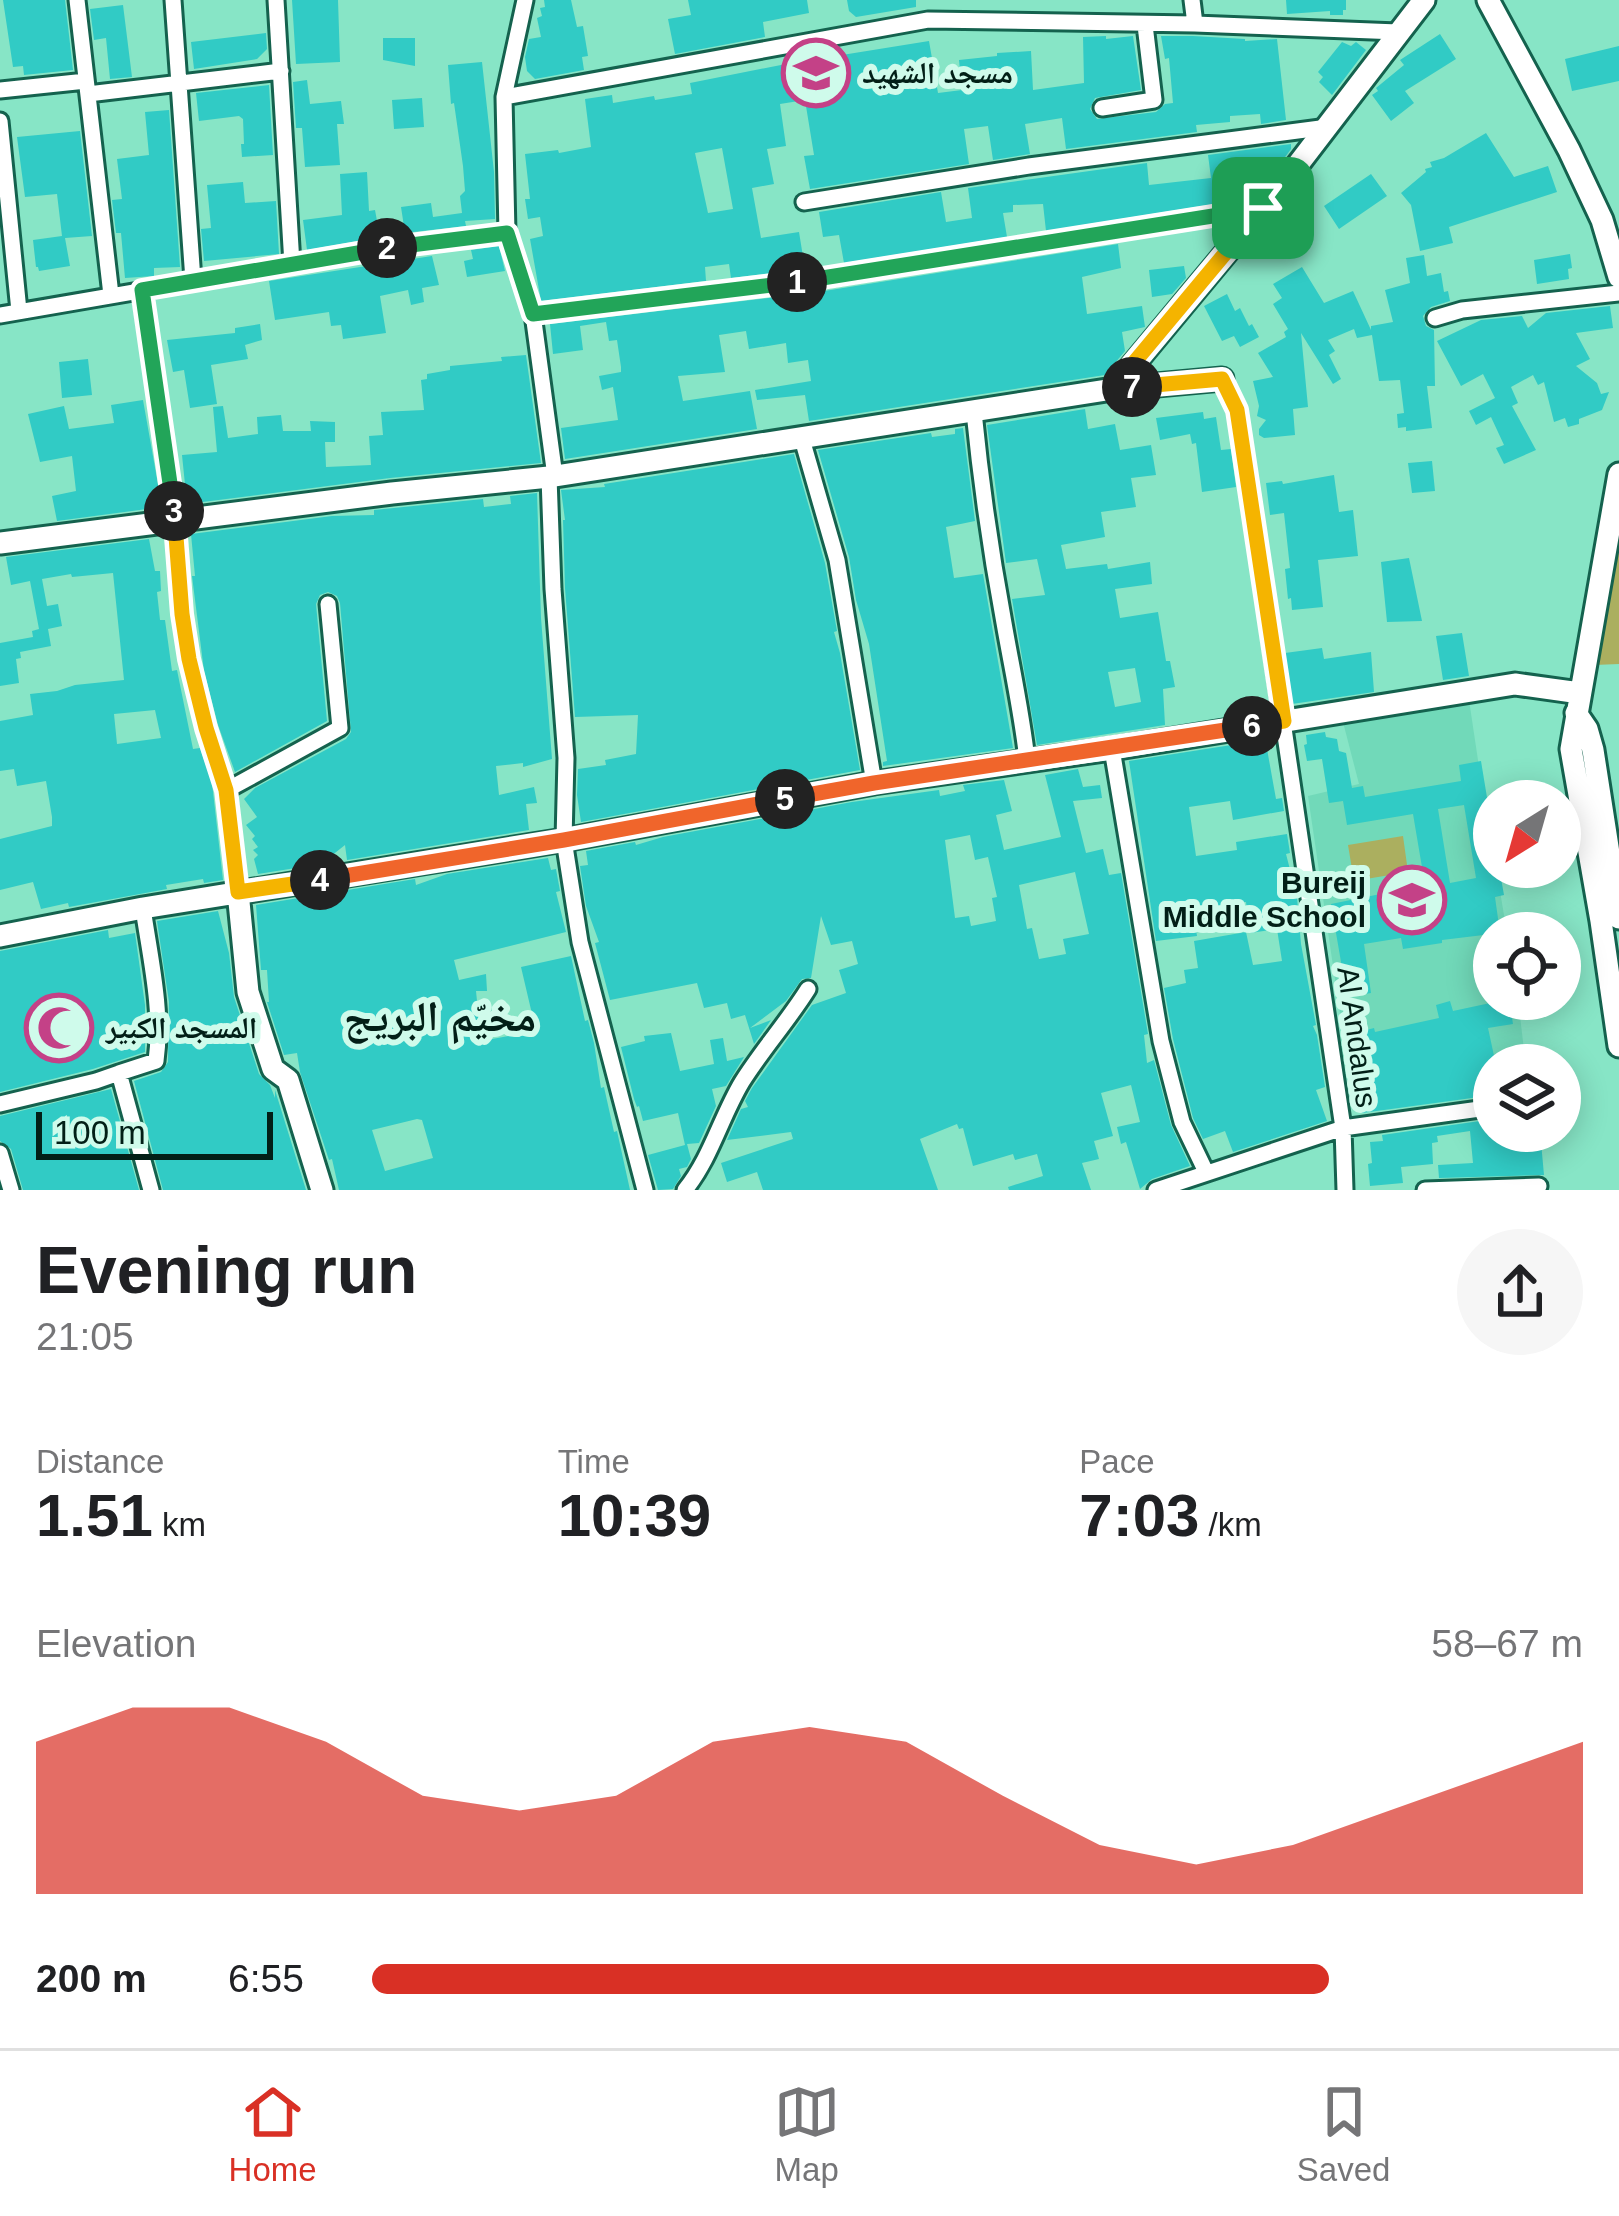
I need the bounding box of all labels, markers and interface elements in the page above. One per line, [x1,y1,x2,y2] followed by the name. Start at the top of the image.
[781,38,851,108] school or university icon: مسجد الشهيد
[862,56,1013,90] place label: مسجد الشهيد
[1212,157,1314,259] pin
[1230,175,1296,241] icon: arrive
[357,218,417,278] pin: 2
[378,229,396,266] text: 2
[767,252,827,312] pin: 1
[788,263,806,300] text: 1
[1102,357,1162,417] pin: 7
[1123,368,1141,405] text: 7
[144,481,204,541] pin: 3
[165,492,183,529] text: 3
[1222,696,1282,756] pin: 6
[1243,707,1261,744] text: 6
[755,769,815,829] pin: 5
[776,780,794,817] text: 5
[1473,780,1581,888] north arrow
[1473,780,1581,1152] map controls
[290,850,350,910] pin: 4
[311,861,329,898] text: 4
[1377,865,1447,935] school or university icon: Bureij Middle School
[1163,866,1366,933] place label: Bureij Middle School
[1473,912,1581,1020] button: locate
[1331,964,1384,1109] street label: Al Andalus
[24,993,94,1063] mosque icon: المسجد الكبير
[344,993,536,1044] district label: مخيّم البريج
[104,1011,257,1045] place label: المسجد الكبير
[1473,1044,1581,1152] button: layers
[36,1106,273,1159] scale bar
[54,1114,146,1151] text: 100 m
[1457,1229,1583,1355] button: share
[36,1233,417,1307] text: Evening run
[36,1315,134,1358] text: 21:05
[36,1443,164,1480] text: Distance
[558,1443,630,1480] text: Time
[1079,1443,1155,1480] text: Pace
[36,1482,153,1549] text: 1.51
[558,1482,711,1549] text: 10:39
[1079,1482,1199,1549] text: 7:03
[153,1506,206,1543] text: km
[1199,1506,1262,1543] text: /km
[36,1622,196,1665] text: Elevation
[1431,1622,1583,1665] text: 58–67 m
[36,1957,147,2000] text: 200 m
[228,1957,304,2000] text: 6:55
[229,2079,317,2189] tab: Home
[774,2079,840,2189] tab: Map
[1297,2079,1390,2189] tab: Saved

